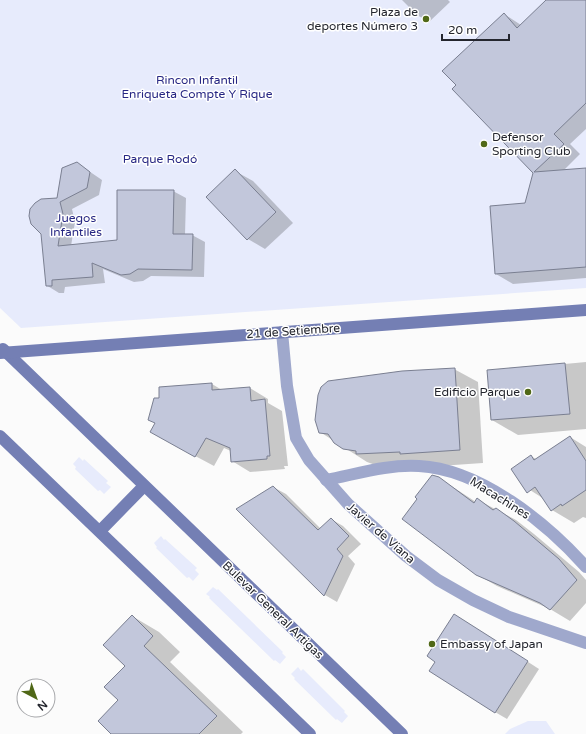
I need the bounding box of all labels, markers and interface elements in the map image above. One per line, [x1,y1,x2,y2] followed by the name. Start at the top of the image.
[307,5,418,33] place label: Plaza de deportes Número 3
[421,14,431,24] marker: Plaza de deportes Número 3
[442,16,509,42] scale bar
[448,23,477,37] text: 20 m
[122,73,273,101] park label: Rincon Infantil Enriqueta Compte Y Rique
[492,130,571,158] place label: Defensor Sporting Club
[479,139,489,149] marker: Defensor Sporting Club
[123,152,197,166] park label: Parque Rodó
[50,211,102,239] park label: Juegos Infantiles
[246,321,341,341] street label: 21 de Setiembre
[434,385,520,399] place label: Edificio Parque
[523,387,533,397] marker: Edificio Parque
[467,474,533,522] street label: Macachines
[344,500,418,566] street label: Javier de Viana
[220,558,326,662] street label: Bulevar General Artigas
[440,637,543,651] place label: Embassy of Japan
[427,639,437,649] marker: Embassy of Japan
[16,678,56,718] north arrow
[35,697,50,713] text: N

